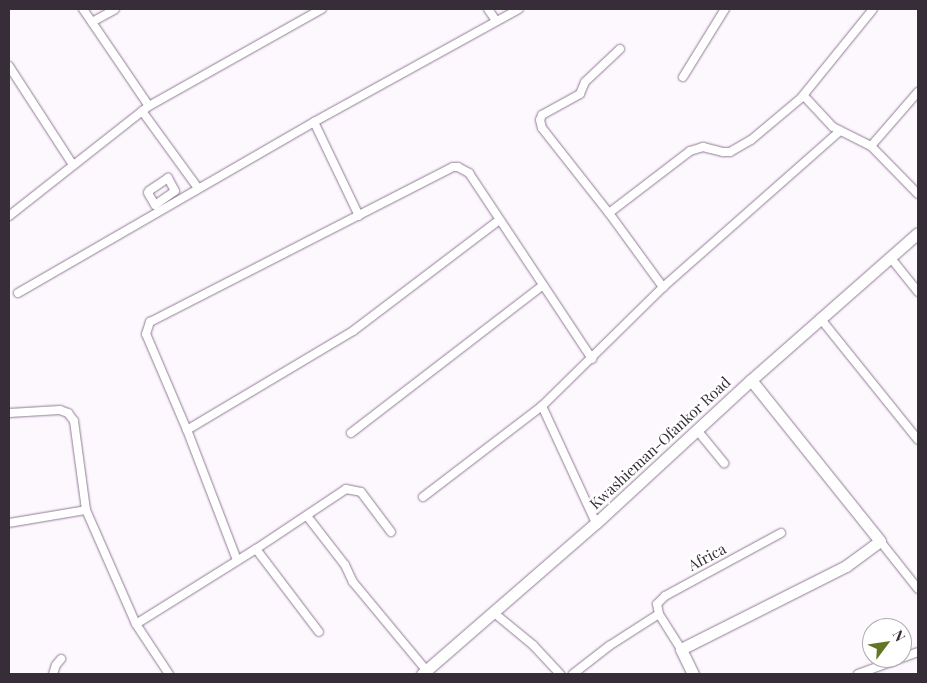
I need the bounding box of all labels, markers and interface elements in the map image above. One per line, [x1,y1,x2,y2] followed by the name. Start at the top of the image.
[586,373,734,513] street label: Kwashieman-Ofankor Road
[685,540,729,574] street label: Africa
[862,618,912,668] north arrow
[889,626,910,645] text: N

